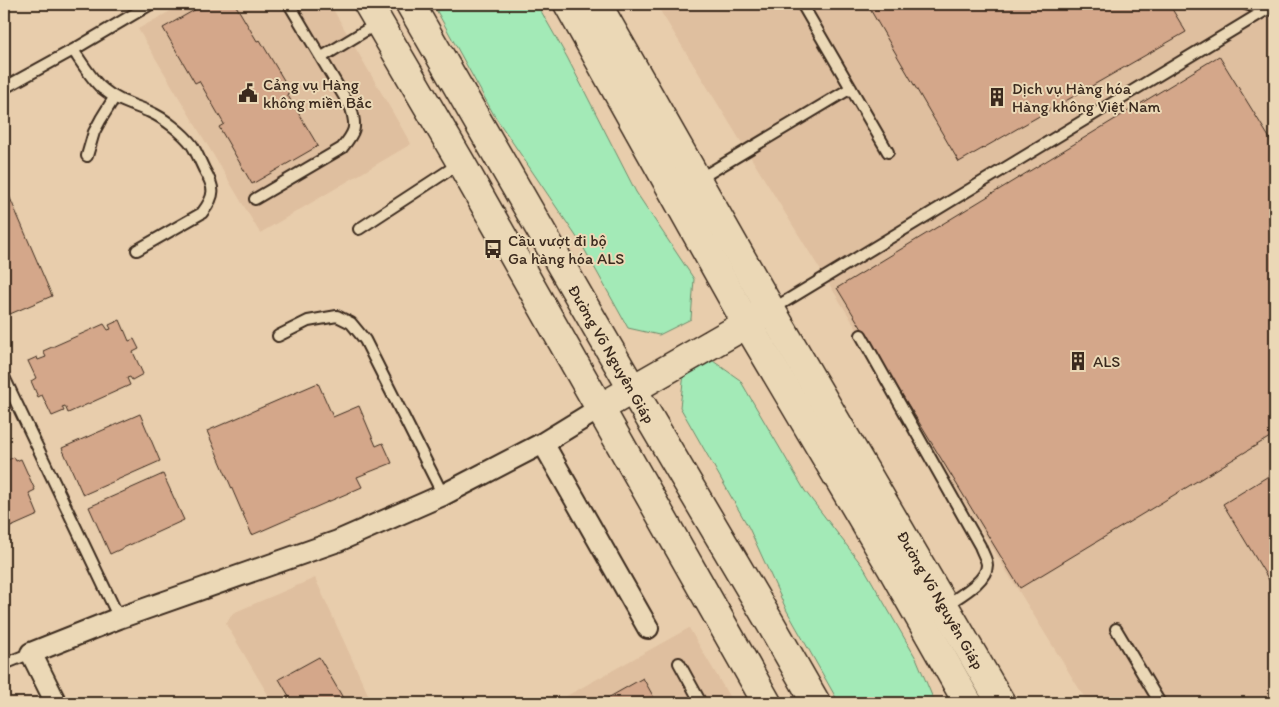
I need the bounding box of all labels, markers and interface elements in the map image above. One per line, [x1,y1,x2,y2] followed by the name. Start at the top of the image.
[263,75,372,112] place label: Cảng vụ Hàng không miền Bắc
[1012,79,1160,116] place label: Dịch vụ Hàng hóa Hàng không Việt Nam
[237,82,259,104] public building icon: Cảng vụ Hàng không miền Bắc
[986,86,1008,108] building icon: Dịch vụ Hàng hóa Hàng không Việt Nam
[508,231,624,268] place label: Cầu vượt đi bộ Ga hàng hóa ALS
[482,238,504,260] bus stop icon: Cầu vượt đi bộ Ga hàng hóa ALS
[564,282,659,427] street label: Đường Võ Nguyên Giáp
[1067,350,1089,372] building icon: ALS
[1093,352,1120,371] place label: ALS
[893,528,988,673] street label: Đường Võ Nguyên Giáp

